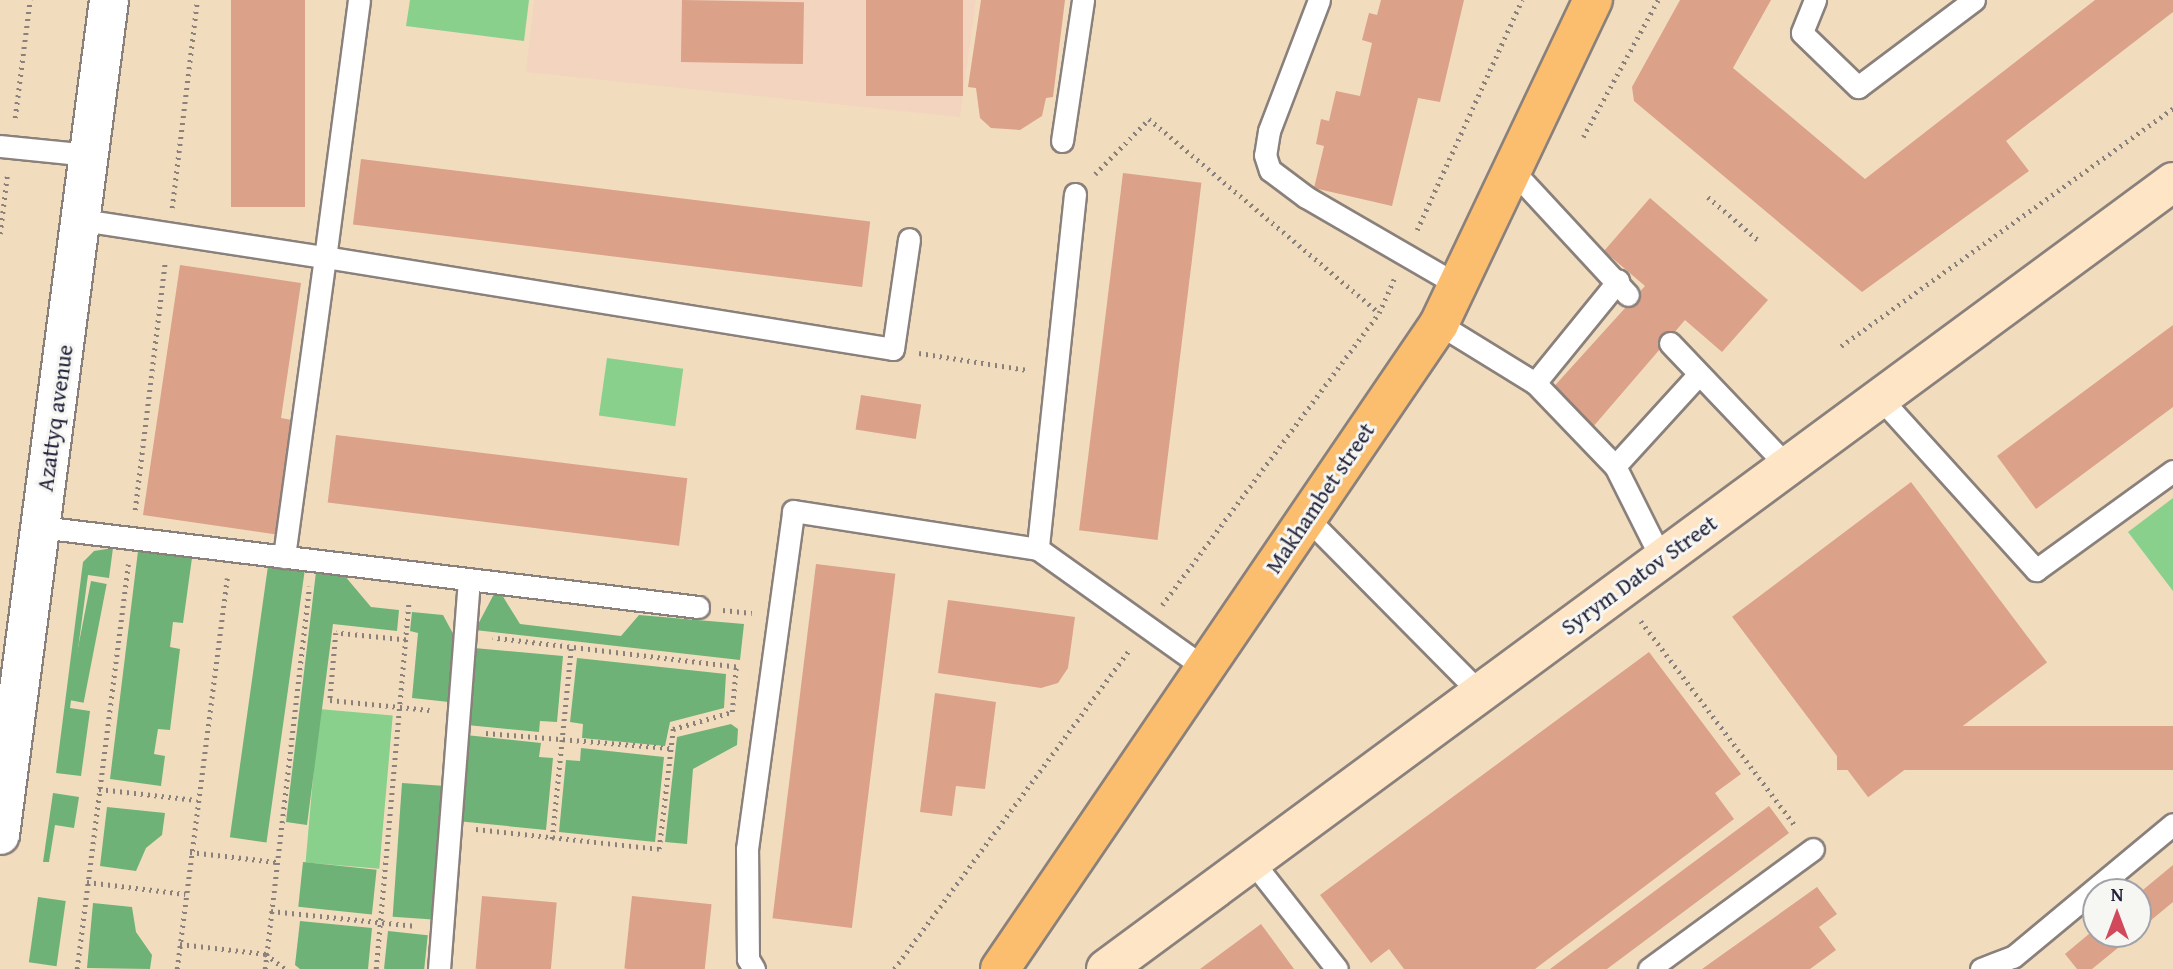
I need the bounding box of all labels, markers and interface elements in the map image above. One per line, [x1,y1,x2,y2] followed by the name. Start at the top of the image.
[31,343,79,493] street label: Azattyq avenue
[1259,417,1381,579] street label: Makhambet street
[1555,509,1723,641] street label: Syrym Datov Street
[2082,878,2152,948] north arrow
[2111,880,2123,908] text: N

